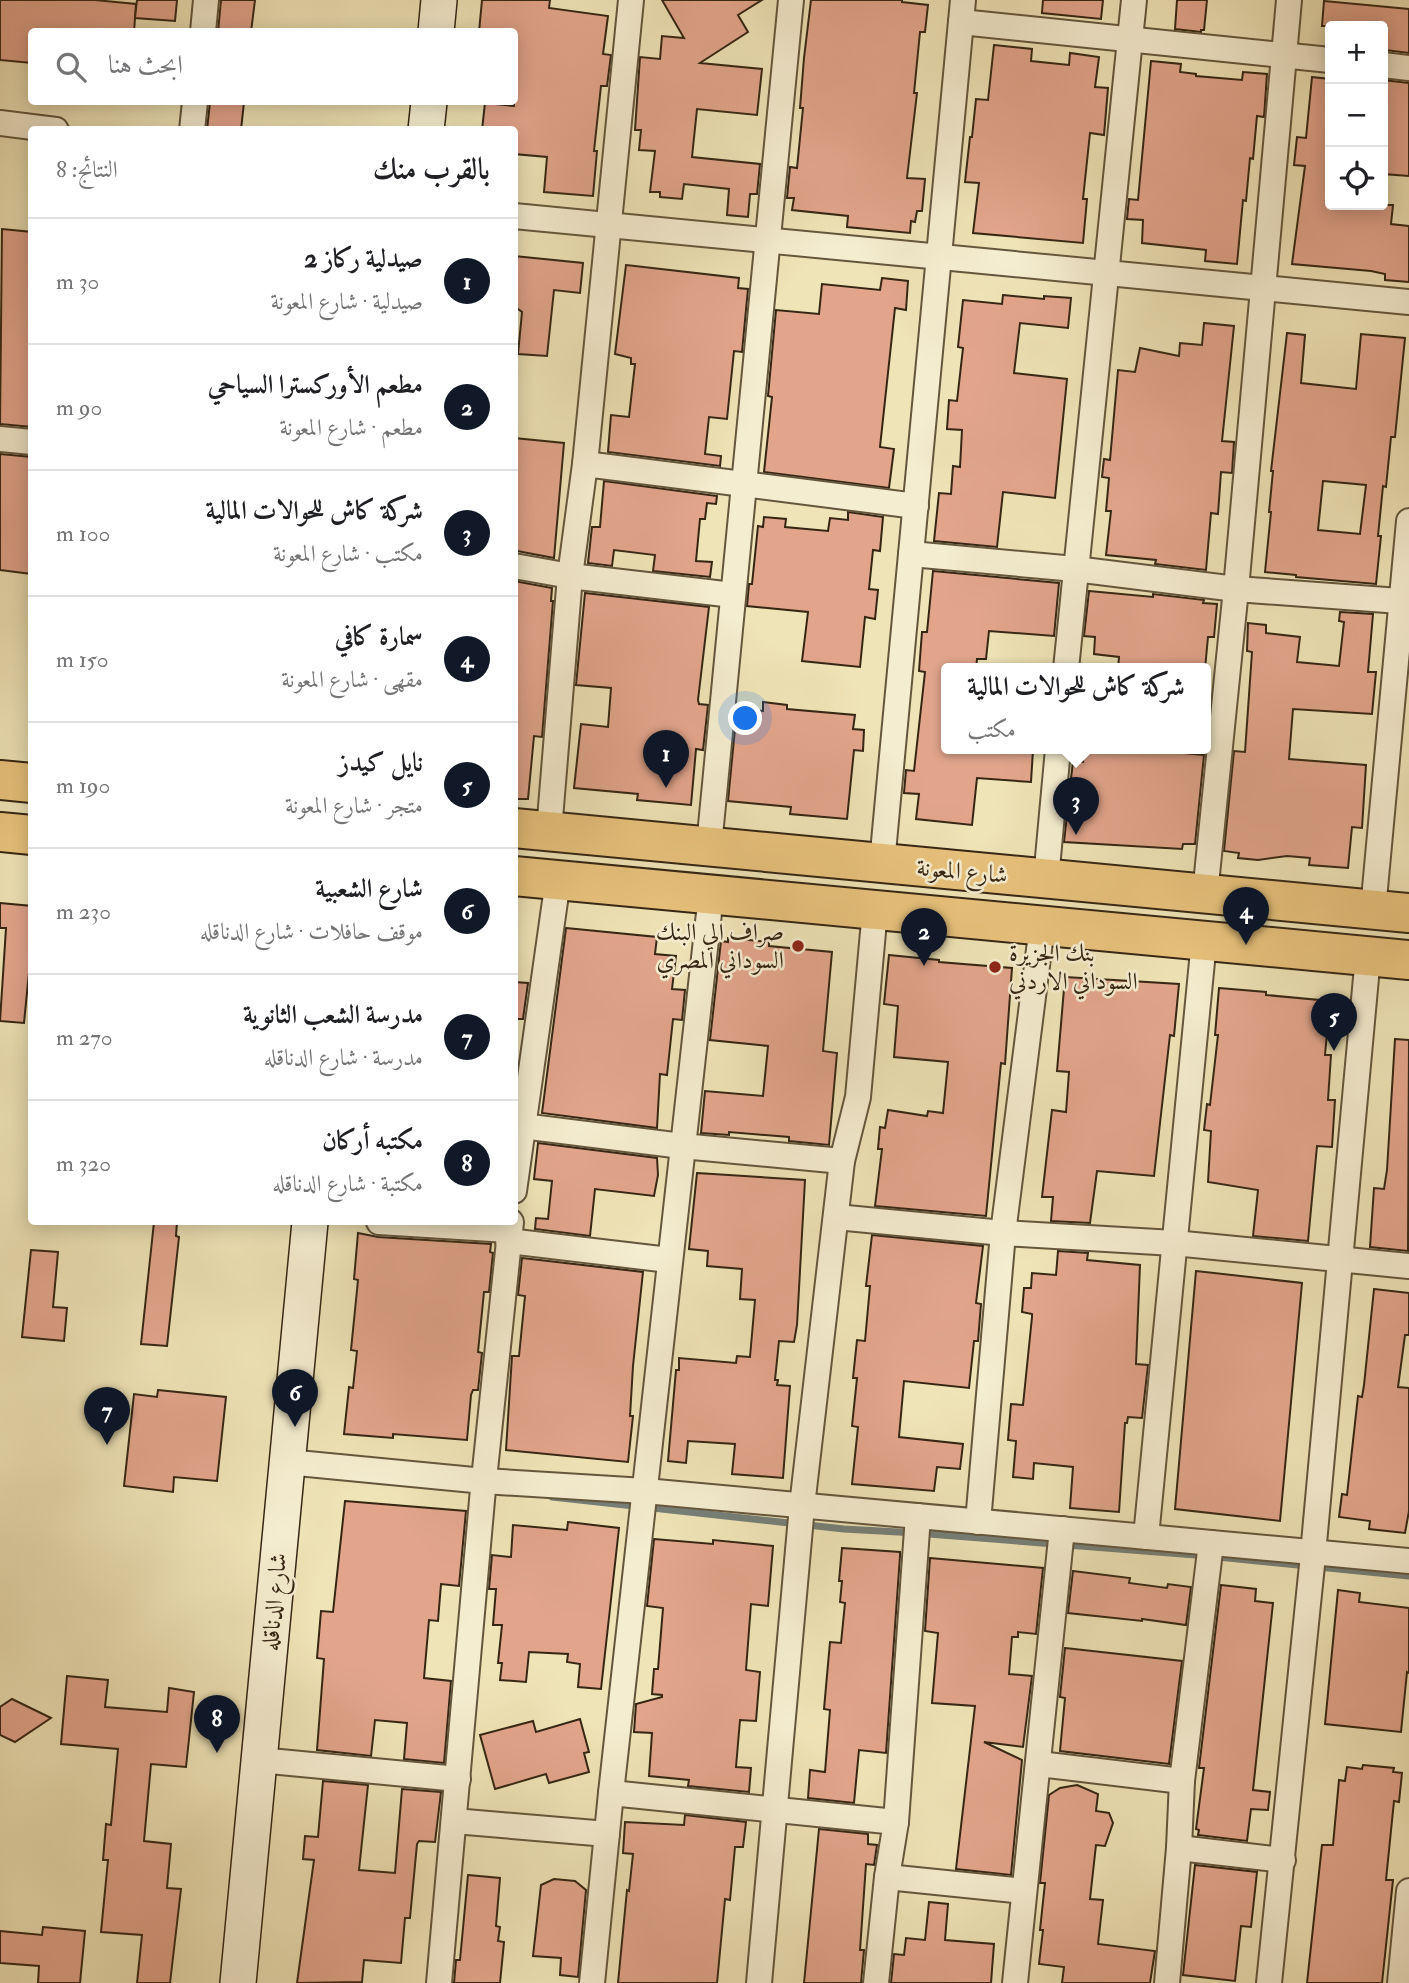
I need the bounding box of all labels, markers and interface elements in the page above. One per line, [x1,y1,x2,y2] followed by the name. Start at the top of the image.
[1325,21,1388,210] map controls
[1325,21,1388,84] button: +
[28,28,518,105] search box
[52,48,90,86] icon: search
[108,49,183,81] text: ابحث هنا
[1325,84,1388,147] button: −
[1325,147,1388,210] button: locate
[373,151,490,188] text: بالقرب منك
[56,155,118,184] text: النتائج: 8
[304,243,423,275] text: صيدلية ركاز 2
[56,267,99,296] text: 30 m
[463,267,471,296] text: 1
[271,287,423,316] text: صيدلية · شارع المعونة
[208,369,423,401] text: مطعم الأوركسترا السياحي
[56,393,102,422] text: 90 m
[461,393,473,422] text: 2
[279,413,423,442] text: مطعم · شارع المعونة
[205,495,423,527] text: شركة كاش للحوالات المالية
[56,519,110,548] text: 100 m
[463,519,471,548] text: 3
[273,539,423,568] text: مكتب · شارع المعونة
[335,621,423,653] text: سمارة كافي
[56,645,109,674] text: 150 m
[461,645,473,674] text: 4
[941,663,1211,754] popup
[281,665,423,694] text: مقهى · شارع المعونة
[967,671,1185,703] text: شركة كاش للحوالات المالية
[728,701,762,735] your location
[967,715,1016,744] text: مكتب
[643,730,689,788] pin: 1
[339,747,423,779] text: نايل كيدز
[56,771,110,800] text: 190 m
[462,771,472,800] text: 5
[1053,777,1099,835] pin: 3
[285,791,423,820] text: متجر · شارع المعونة
[915,852,1009,895] street label: شارع المعونة
[315,873,423,905] text: شارع الشعبية
[1223,887,1269,945] pin: 4
[56,897,111,926] text: 230 m
[461,897,473,926] text: 6
[901,908,947,966] pin: 2
[200,917,423,946] text: موقف حافلات · شارع الدناقله
[656,917,784,979] place label: صراف الي البنك السوداني المصري
[790,938,806,954] marker: صراف الي البنك السوداني المصري
[1009,938,1138,1000] place label: بنك الجزيرة السوداني الاردني
[987,959,1003,975] marker: بنك الجزيرة السوداني الاردني
[1311,993,1357,1051] pin: 5
[243,999,423,1031] text: مدرسة الشعب الثانوية
[56,1023,113,1052] text: 270 m
[462,1023,472,1052] text: 7
[264,1043,423,1072] text: مدرسة · شارع الدناقله
[322,1125,423,1157] text: مكتبه أركان
[56,1149,111,1178] text: 320 m
[462,1149,472,1178] text: 8
[272,1169,423,1198] text: مكتبة · شارع الدناقله
[272,1369,318,1427] pin: 6
[84,1387,130,1445] pin: 7
[255,1552,298,1653] street label: شارع الدناقله
[194,1695,240,1753] pin: 8

